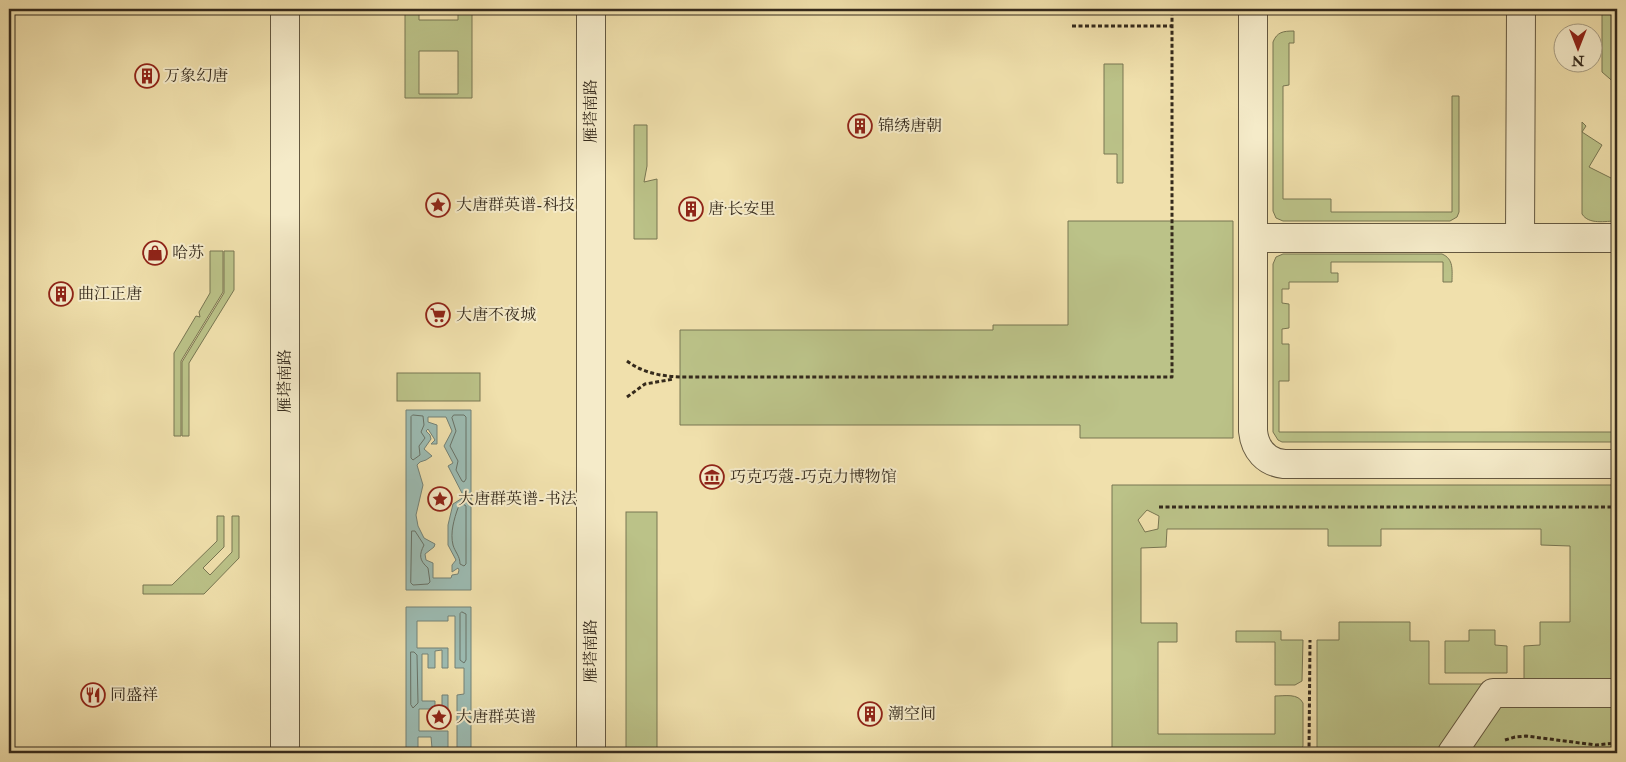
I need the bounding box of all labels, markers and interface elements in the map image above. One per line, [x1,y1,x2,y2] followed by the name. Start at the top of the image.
[1554,22,1604,72] north arrow
[1571,52,1585,69] text: N
[134,63,160,89] building icon: 万象幻唐
[164,66,228,86] place label: 万象幻唐
[581,79,601,143] street label: 雁塔南路
[847,113,873,139] building icon: 锦绣唐朝
[878,116,942,136] place label: 锦绣唐朝
[425,192,451,218] place icon: 大唐群英谱-科技
[456,195,575,215] place label: 大唐群英谱-科技
[678,196,704,222] building icon: 唐·长安里
[708,199,775,219] place label: 唐·长安里
[142,240,168,266] shop icon: 哈苏
[172,243,204,263] place label: 哈苏
[48,281,74,307] building icon: 曲江正唐
[78,284,142,304] place label: 曲江正唐
[425,302,451,328] supermarket icon: 大唐不夜城
[456,305,536,325] place label: 大唐不夜城
[275,349,295,413] street label: 雁塔南路
[699,464,725,490] museum icon: 巧克巧蔻-巧克力博物馆
[730,467,897,487] place label: 巧克巧蔻-巧克力博物馆
[427,486,453,512] place icon: 大唐群英谱-书法
[458,489,577,509] place label: 大唐群英谱-书法
[581,619,601,683] street label: 雁塔南路
[80,682,106,708] restaurant icon: 同盛祥
[110,685,158,705] place label: 同盛祥
[857,701,883,727] building icon: 潮空间
[426,704,452,730] place icon: 大唐群英谱
[888,704,936,724] place label: 潮空间
[456,707,536,727] place label: 大唐群英谱

